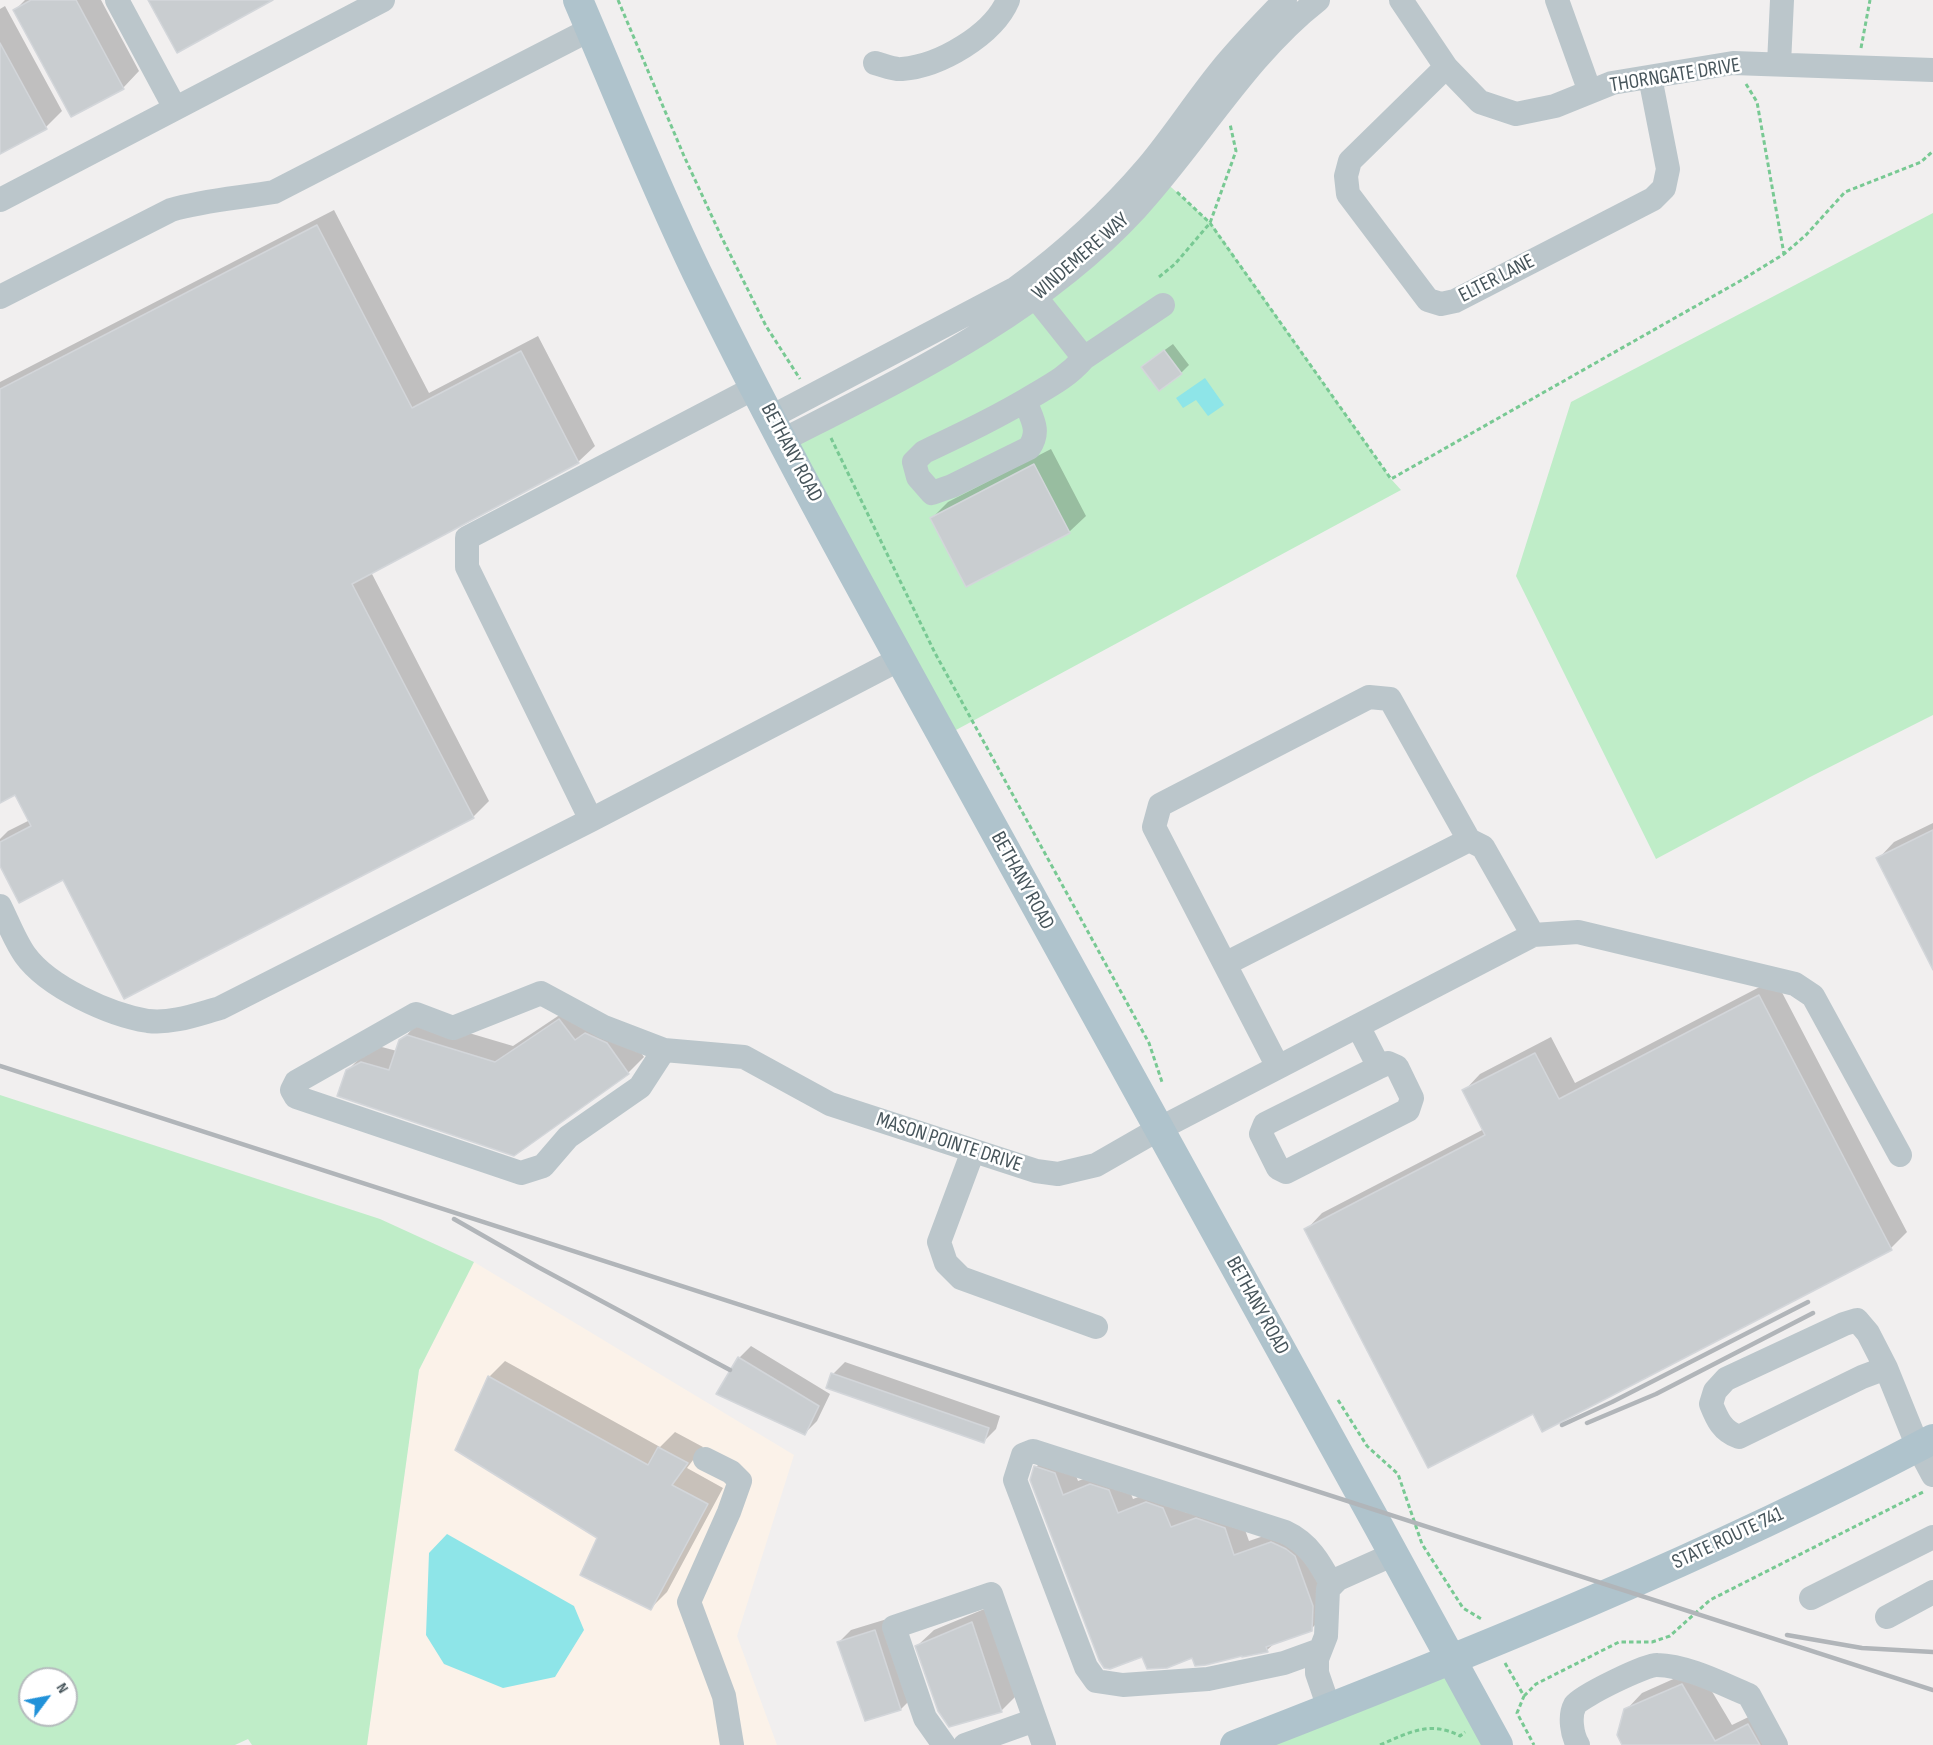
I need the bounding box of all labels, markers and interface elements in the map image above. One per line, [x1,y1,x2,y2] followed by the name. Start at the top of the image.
[1608,53,1742,99] street label: THORNGATE DRIVE
[1027,208,1135,306] street label: WINDEMERE WAY
[1455,249,1539,309] street label: ELTER LANE
[754,399,828,507] street label: BETHANY ROAD
[985,828,1059,934] street label: BETHANY ROAD
[873,1108,1025,1178] street label: MASON POINTE DRIVE
[1220,1253,1294,1359] street label: BETHANY ROAD
[1669,1502,1787,1576] street label: STATE ROUTE 741
[18,1667,78,1727] north arrow
[52,1680,72,1697] text: N

